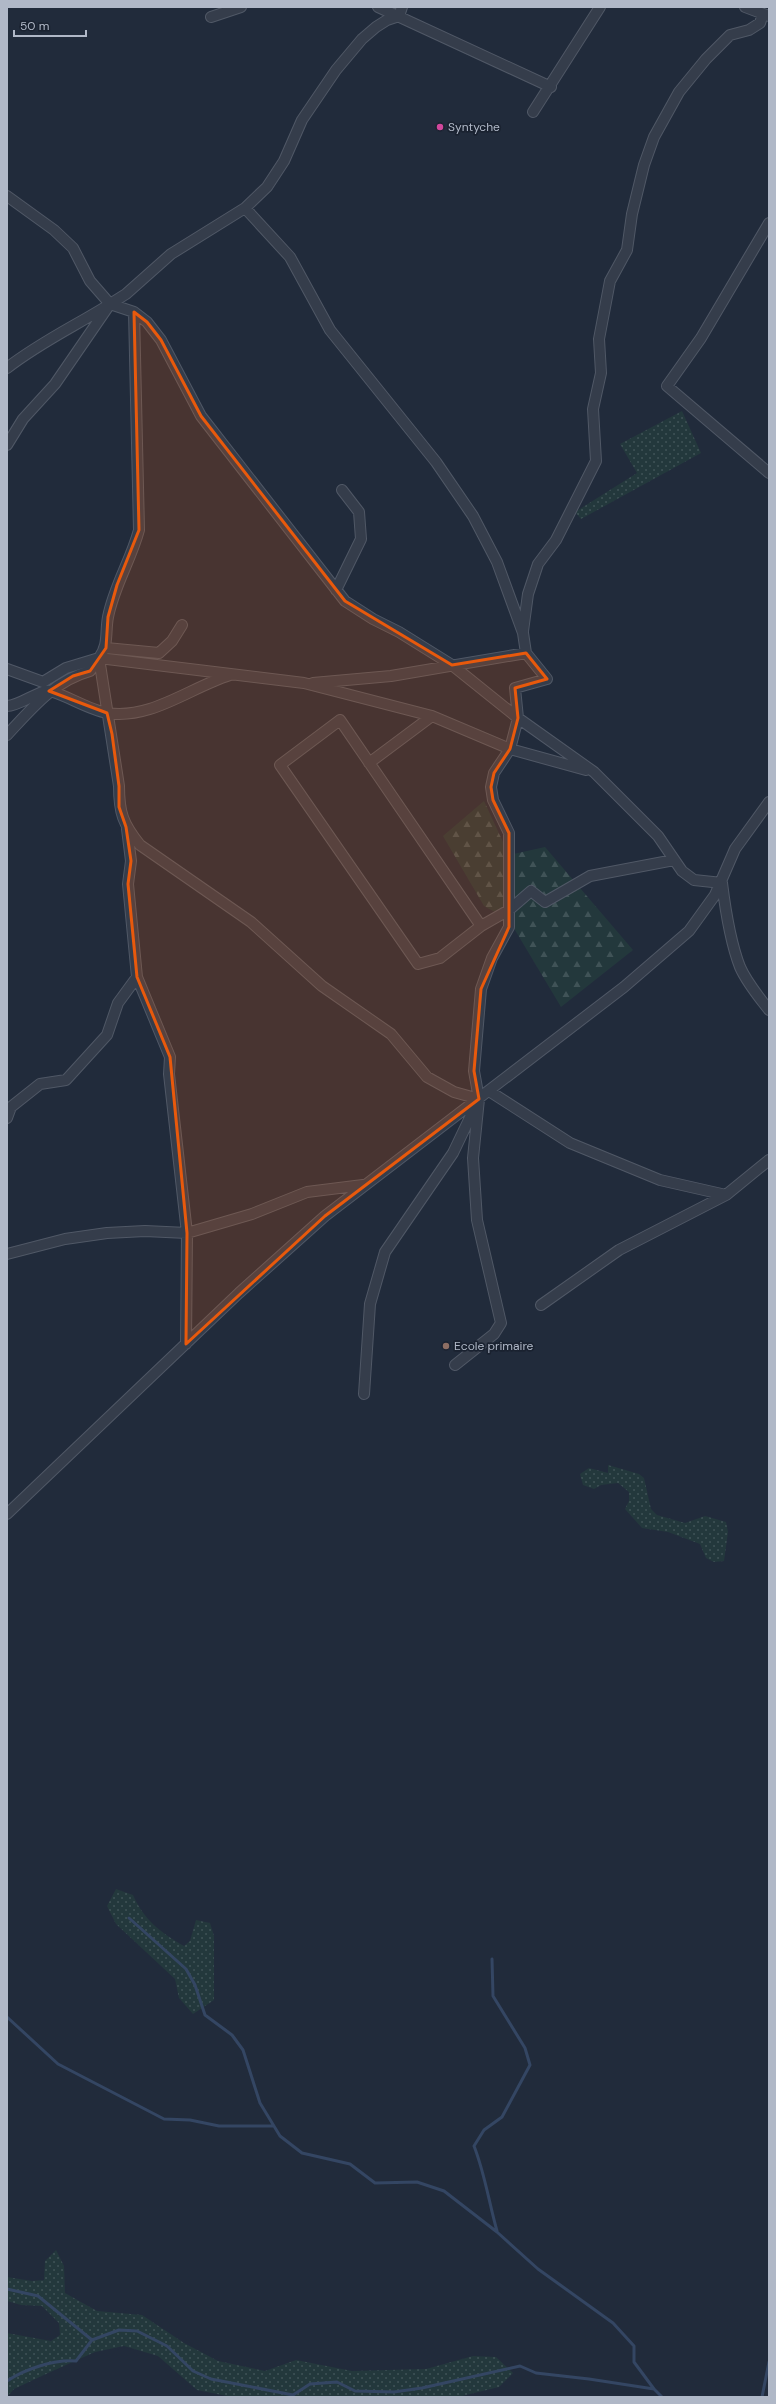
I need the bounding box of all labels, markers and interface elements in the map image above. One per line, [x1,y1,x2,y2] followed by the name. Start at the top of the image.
[14,12,86,38] scale bar
[20,18,49,34] text: 50 m
[448,119,500,135] place label: Syntyche
[435,122,445,132] marker: Syntyche
[454,1338,534,1354] place label: Ecole primaire
[441,1341,451,1351] marker: Ecole primaire

